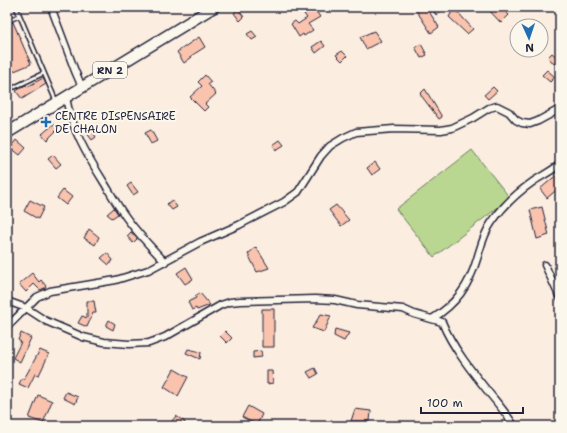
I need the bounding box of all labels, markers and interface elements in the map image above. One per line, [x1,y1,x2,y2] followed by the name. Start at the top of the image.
[509,18,549,58] north arrow
[524,40,534,55] text: N
[93,62,127,78] road number: RN 2
[55,109,176,137] place label: CENTRE DISPENSAIRE DE CHALON
[40,116,52,128] marker: CENTRE DISPENSAIRE DE CHALON
[421,389,523,415] scale bar
[427,395,463,411] text: 100 m

